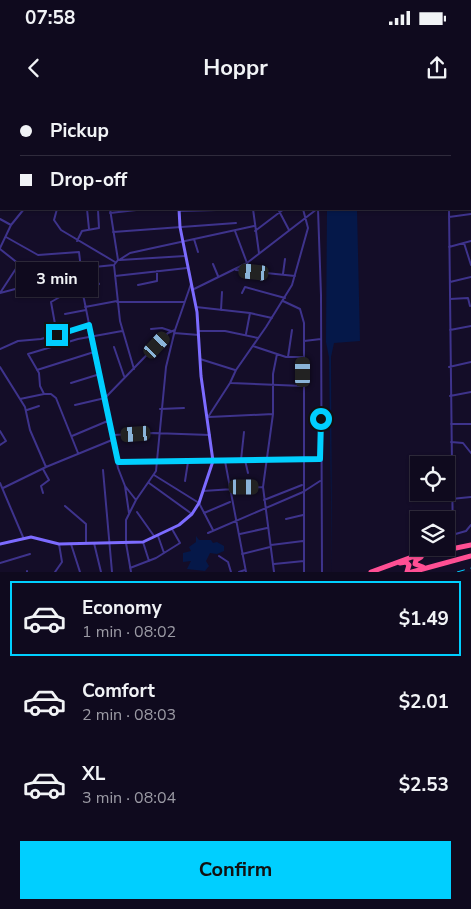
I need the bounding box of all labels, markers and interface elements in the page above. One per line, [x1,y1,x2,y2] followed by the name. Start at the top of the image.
[25,5,75,31] text: 07:58
[203,53,268,83] text: Hoppr
[20,54,48,82] icon: back
[423,54,451,82] icon: share
[50,118,109,144] text: Pickup
[50,167,127,193] text: Drop-off
[16,262,98,298] callout: 3 min
[238,263,269,281] car
[36,268,78,290] text: 3 min
[46,324,68,346] route end
[141,329,172,361] car
[295,357,310,387] car
[310,408,332,430] route start
[120,425,151,443] car
[410,456,455,556] map controls
[410,456,455,501] button: locate
[229,480,259,495] car
[410,511,455,556] button: layers
[82,595,162,621] text: Economy
[22,596,67,641] icon: car
[399,606,449,632] text: $1.49
[82,621,176,643] text: 1 min · 08:02
[82,678,155,704] text: Comfort
[22,679,67,724] icon: car
[399,689,449,715] text: $2.01
[82,704,176,726] text: 2 min · 08:03
[82,761,105,787] text: XL
[22,762,67,807] icon: car
[399,772,449,798] text: $2.53
[82,787,176,809] text: 3 min · 08:04
[20,841,451,899] button: Confirm

